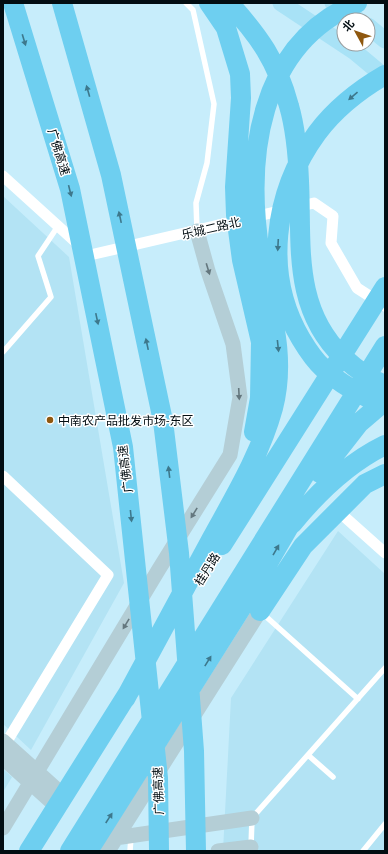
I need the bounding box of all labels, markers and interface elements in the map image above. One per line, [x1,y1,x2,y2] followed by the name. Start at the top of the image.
[336,12,376,52] north arrow
[340,18,356,34] text: 北
[21,35,27,47] one-way arrow
[84,85,90,98] one-way arrow
[348,91,357,100] one-way arrow
[46,127,72,177] street label: 广佛高速
[68,185,74,198] one-way arrow
[117,211,123,223] one-way arrow
[180,215,242,241] street label: 乐城二路北
[274,239,281,251] one-way arrow
[205,263,211,275] one-way arrow
[94,313,100,325] one-way arrow
[144,338,150,350] one-way arrow
[274,339,281,352] one-way arrow
[236,388,243,400] one-way arrow
[58,414,193,427] place label: 中南农产品批发市场-东区
[45,415,55,425] marker: 中南农产品批发市场-东区
[116,444,134,494] street label: 广佛高速
[166,466,172,478] one-way arrow
[190,508,198,518] one-way arrow
[127,510,134,522] one-way arrow
[272,544,279,556] one-way arrow
[192,550,222,588] street label: 桂丹路
[122,618,129,630] one-way arrow
[205,655,212,667] one-way arrow
[151,767,165,815] street label: 广佛高速
[105,813,113,823] one-way arrow

